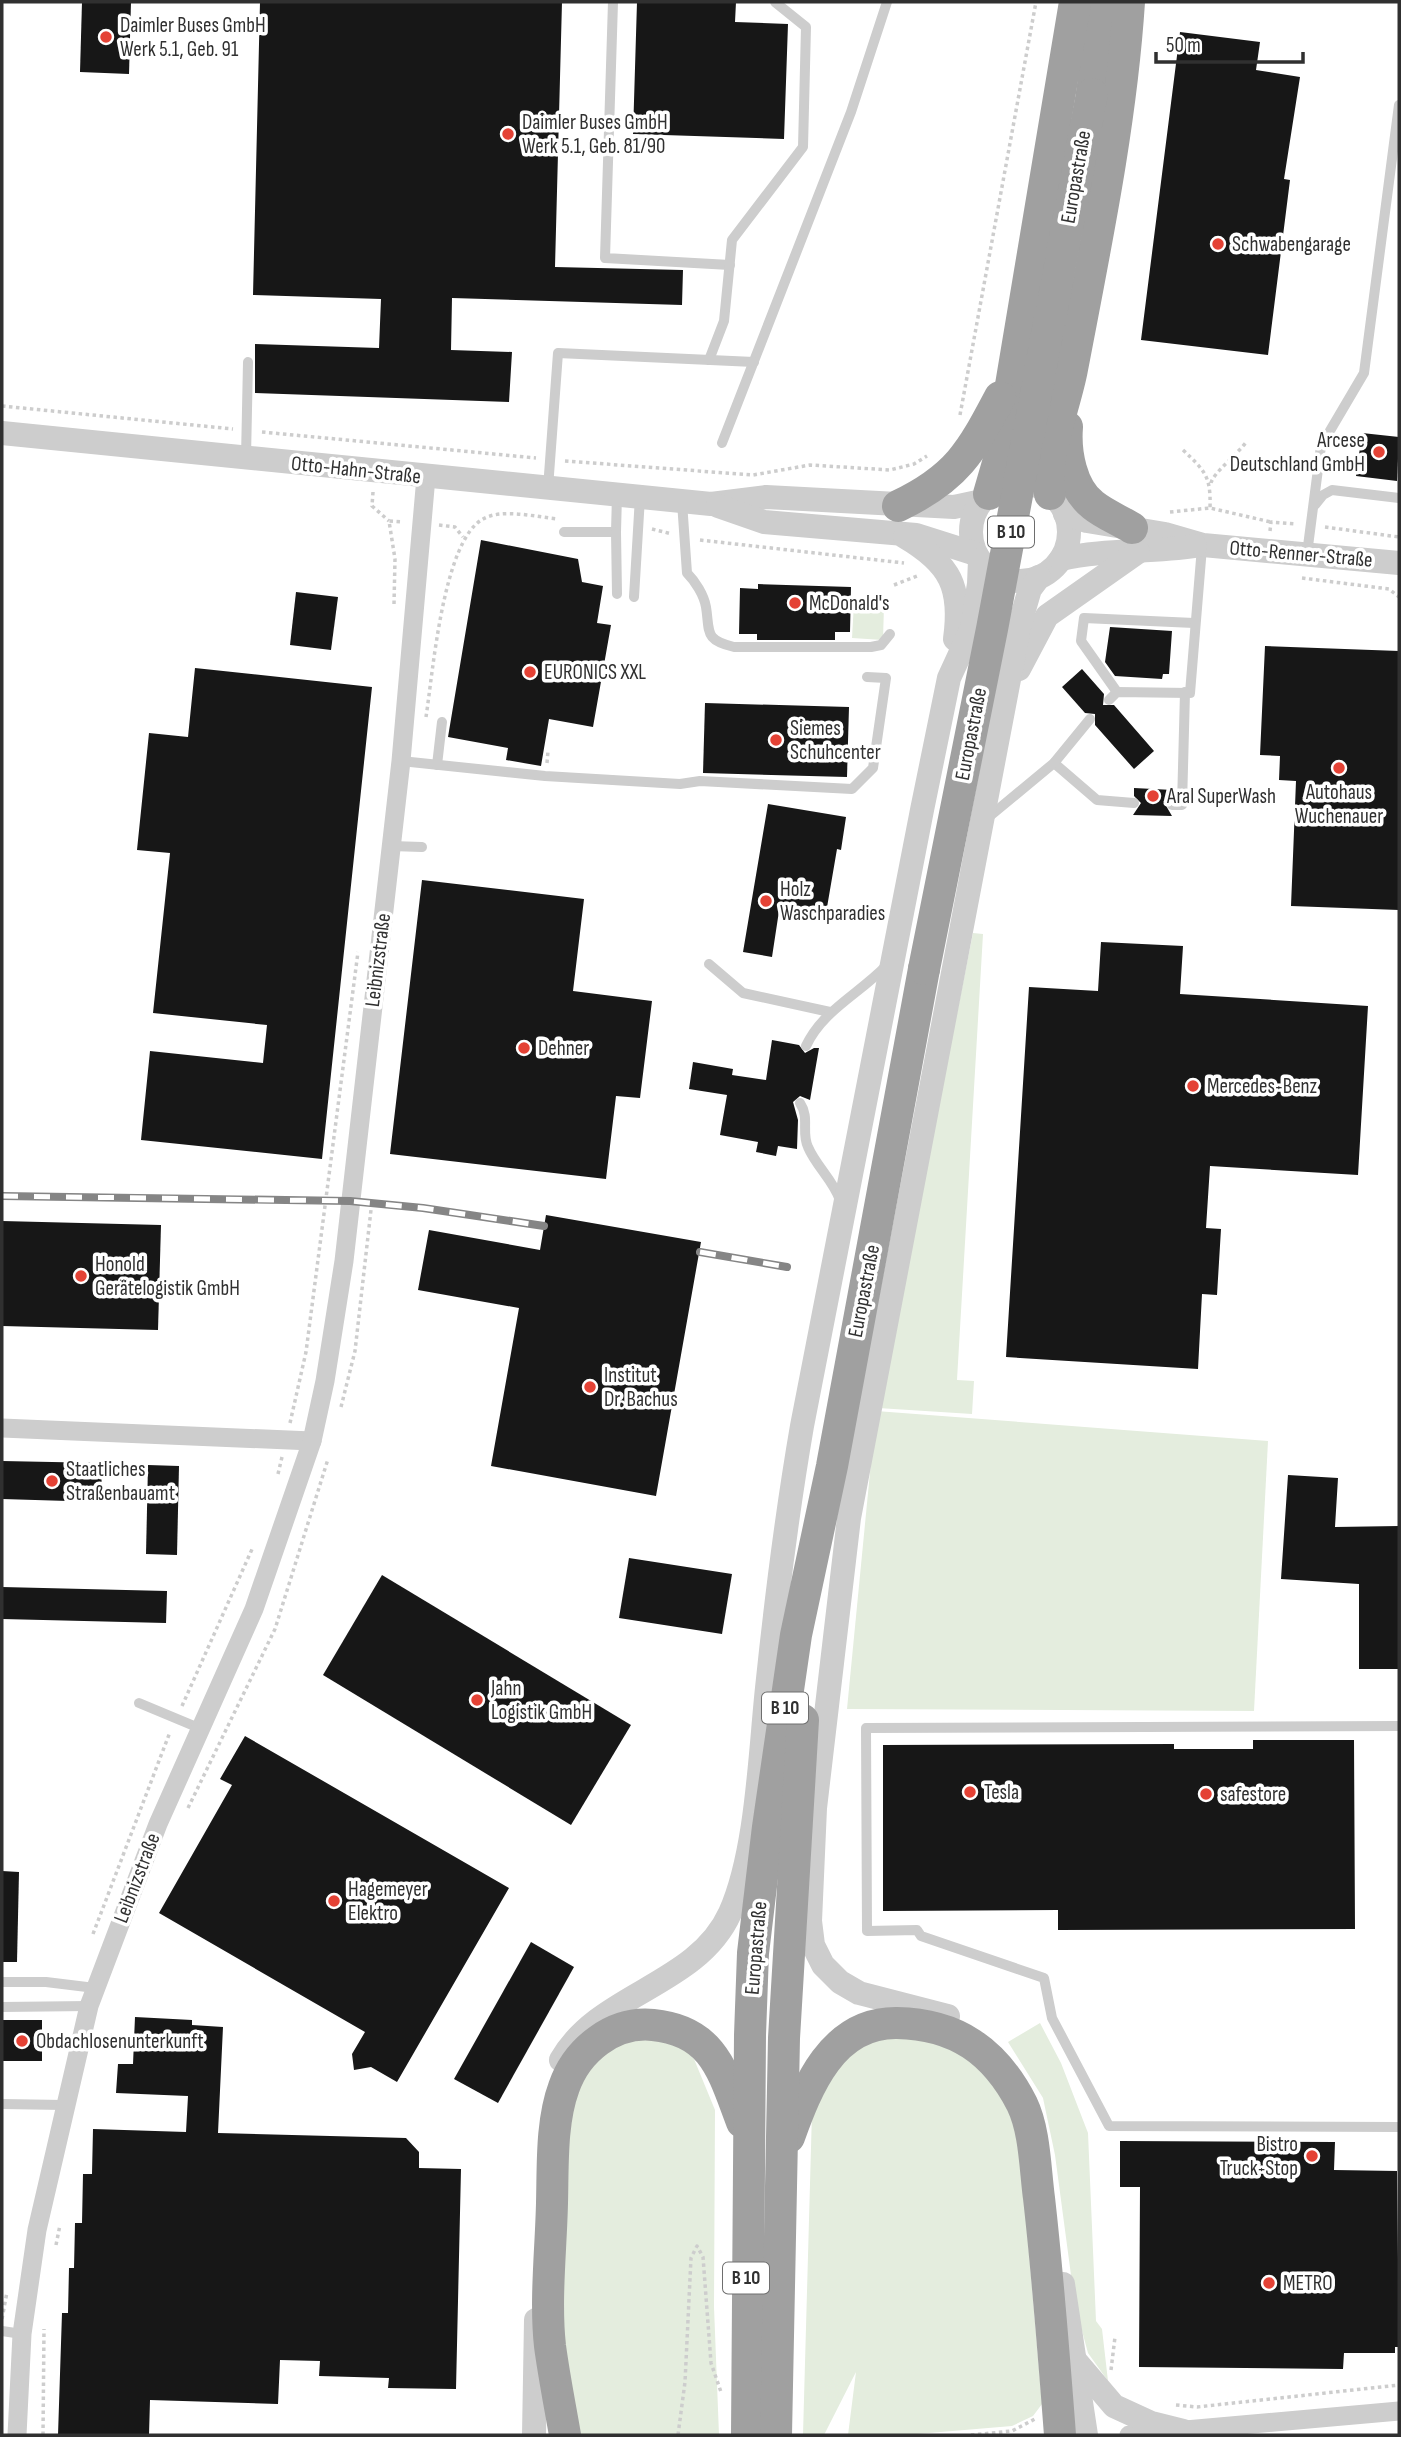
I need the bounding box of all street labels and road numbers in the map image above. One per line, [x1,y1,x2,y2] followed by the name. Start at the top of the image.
[1056,129,1096,225] street label: Europastraße
[290,451,422,489] street label: Otto-Hahn-Straße
[988,516,1034,548] road number: B 10
[1228,535,1374,573] street label: Otto-Renner-Straße
[950,686,992,782] street label: Europastraße
[360,912,396,1008] street label: Leibnizstraße
[843,1243,885,1339] street label: Europastraße
[762,1692,808,1724] road number: B 10
[108,1830,166,1926] street label: Leibnizstraße
[739,1900,773,1996] street label: Europastraße
[723,2262,769,2294] road number: B 10

